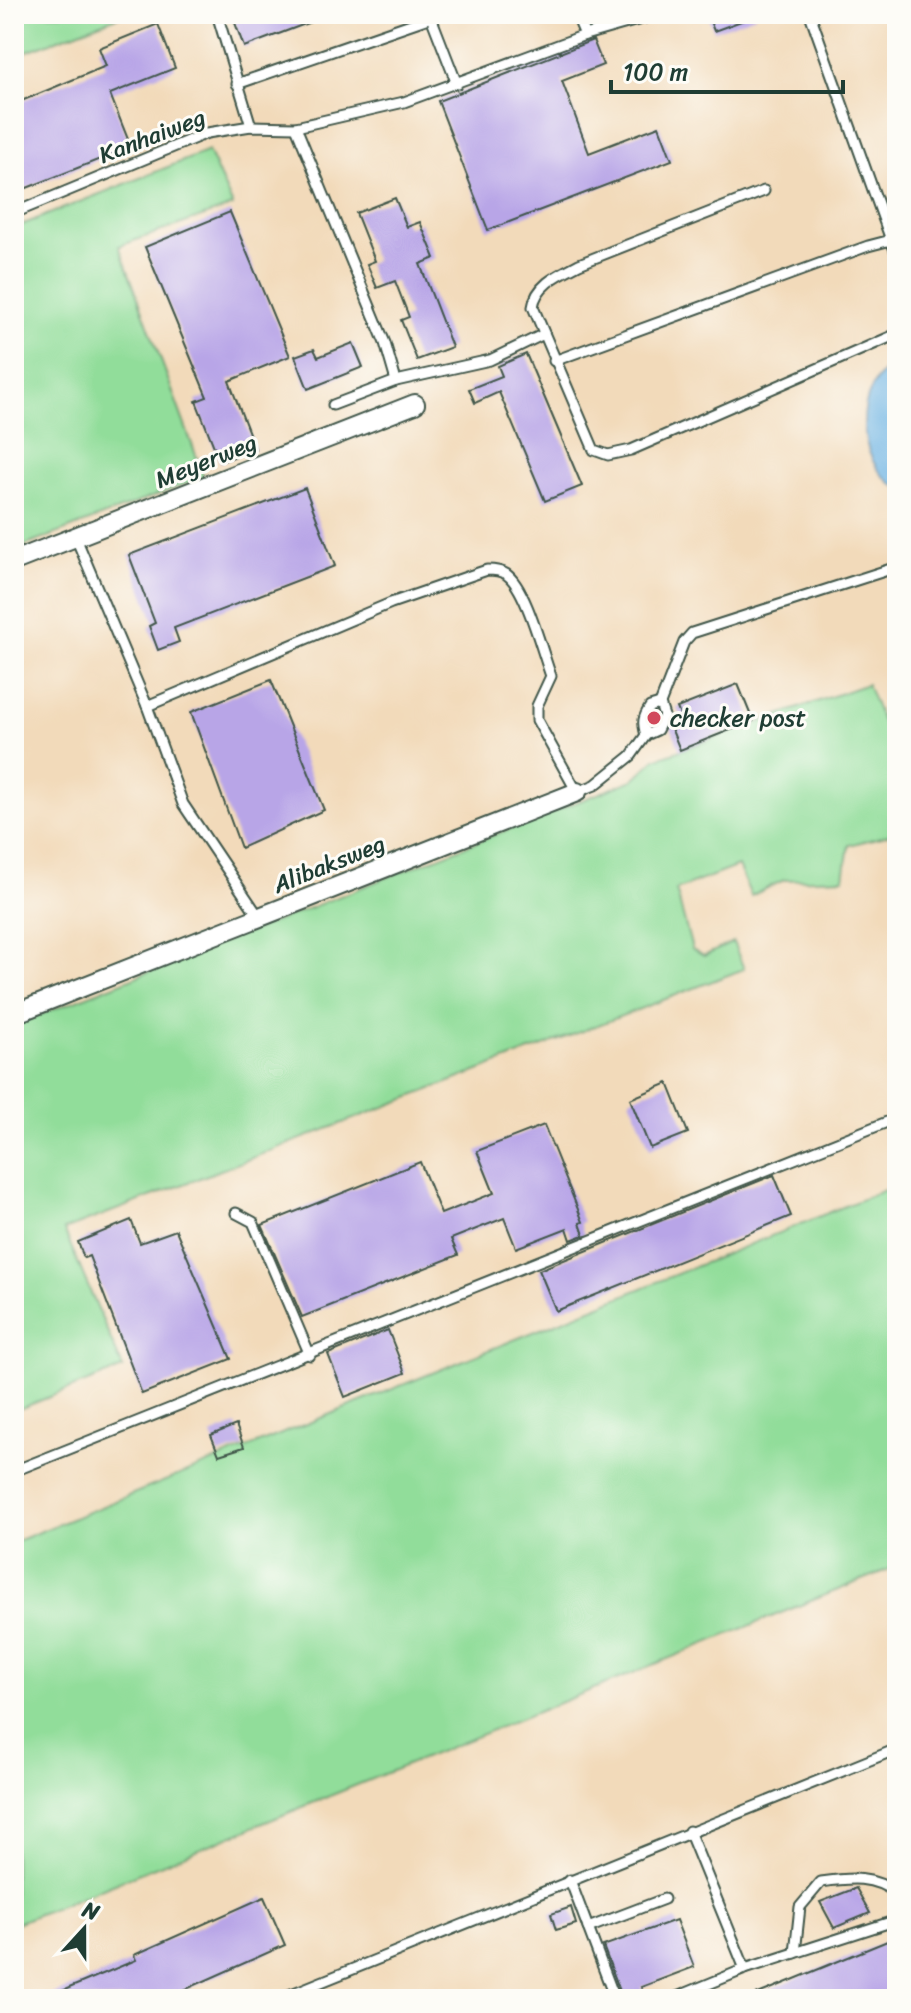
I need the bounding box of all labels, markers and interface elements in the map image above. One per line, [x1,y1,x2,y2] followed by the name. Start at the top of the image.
[611,44,843,94] scale bar
[623,51,688,93] text: 100 m
[92,96,212,176] street label: Kanhaiweg
[149,422,263,500] street label: Meyerweg
[670,697,806,739] place label: checker post
[645,709,663,727] marker: checker post
[265,822,392,906] street label: Alibaksweg
[44,1889,124,1969] north arrow
[76,1889,106,1932] text: N

